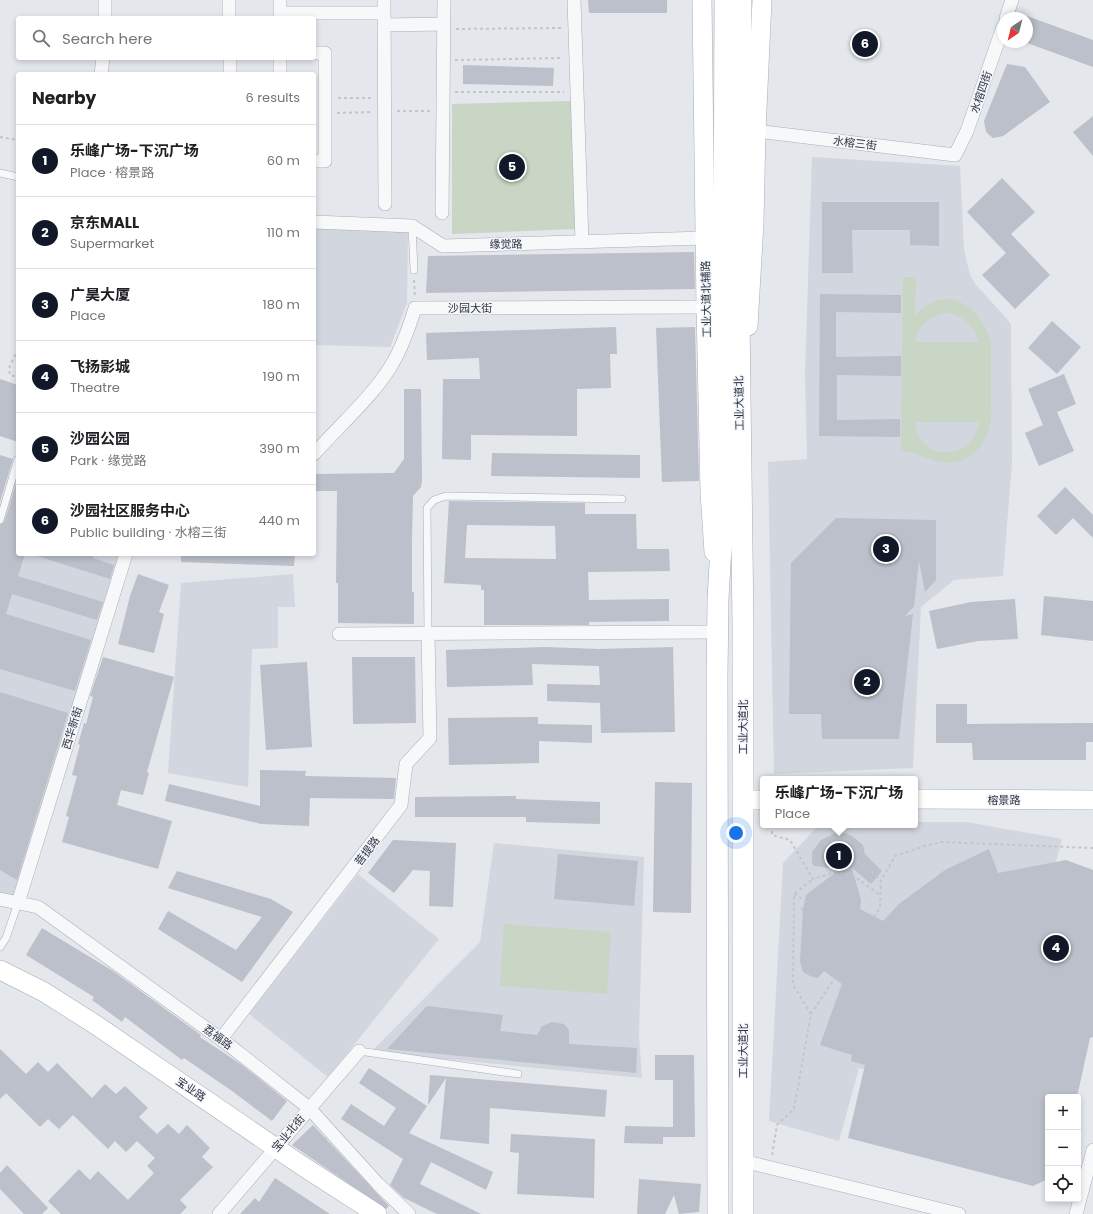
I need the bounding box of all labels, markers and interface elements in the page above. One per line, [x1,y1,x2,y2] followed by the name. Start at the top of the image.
[997,12,1033,48] north arrow
[16,16,316,60] search box
[30,27,52,49] icon: search
[62,28,152,49] text: Search here
[852,29,878,59] pin: 6
[966,69,996,115] street label: 水榕四街
[32,86,96,110] text: Nearby
[246,88,300,107] text: 6 results
[832,132,878,154] street label: 水榕三街
[70,140,199,161] text: 乐峰广场-下沉广场
[43,151,47,170] text: 1
[267,151,300,170] text: 60 m
[499,152,525,182] pin: 5
[70,163,154,182] text: Place · 榕景路
[70,212,139,233] text: 京东MALL
[41,223,49,242] text: 2
[267,223,300,242] text: 110 m
[70,234,154,253] text: Supermarket
[489,236,523,252] street label: 缘觉路
[697,260,715,338] street label: 工业大道北辅路
[70,284,130,305] text: 广昊大厦
[41,295,49,314] text: 3
[263,295,300,314] text: 180 m
[448,300,492,316] street label: 沙园大街
[70,306,105,325] text: Place
[70,356,130,377] text: 飞扬影城
[41,367,49,386] text: 4
[263,367,300,386] text: 190 m
[731,375,747,431] street label: 工业大道北
[70,378,120,397] text: Theatre
[70,428,130,449] text: 沙园公园
[41,439,49,458] text: 5
[259,439,300,458] text: 390 m
[70,451,147,470] text: Park · 缘觉路
[70,500,190,521] text: 沙园社区服务中心
[41,511,49,530] text: 6
[259,511,300,530] text: 440 m
[70,523,227,542] text: Public building · 水榕三街
[873,534,899,564] pin: 3
[854,667,880,697] pin: 2
[735,700,751,755] street label: 工业大道北
[58,705,86,751] street label: 西华新街
[760,776,918,828] popup
[775,782,903,803] text: 乐峰广场-下沉广场
[988,792,1021,808] street label: 榕景路
[775,804,810,823] text: Place
[726,823,746,843] your location
[351,833,383,869] street label: 菩提路
[826,841,852,871] pin: 1
[1043,933,1069,963] pin: 4
[200,1021,236,1053] street label: 荔福路
[735,1024,751,1079] street label: 工业大道北
[173,1073,209,1105] street label: 宝业路
[1045,1094,1081,1202] map controls
[1045,1094,1081,1130] button: +
[268,1111,308,1155] street label: 宝业北街
[1045,1130,1081,1166] button: −
[1045,1166,1081,1202] button: locate

